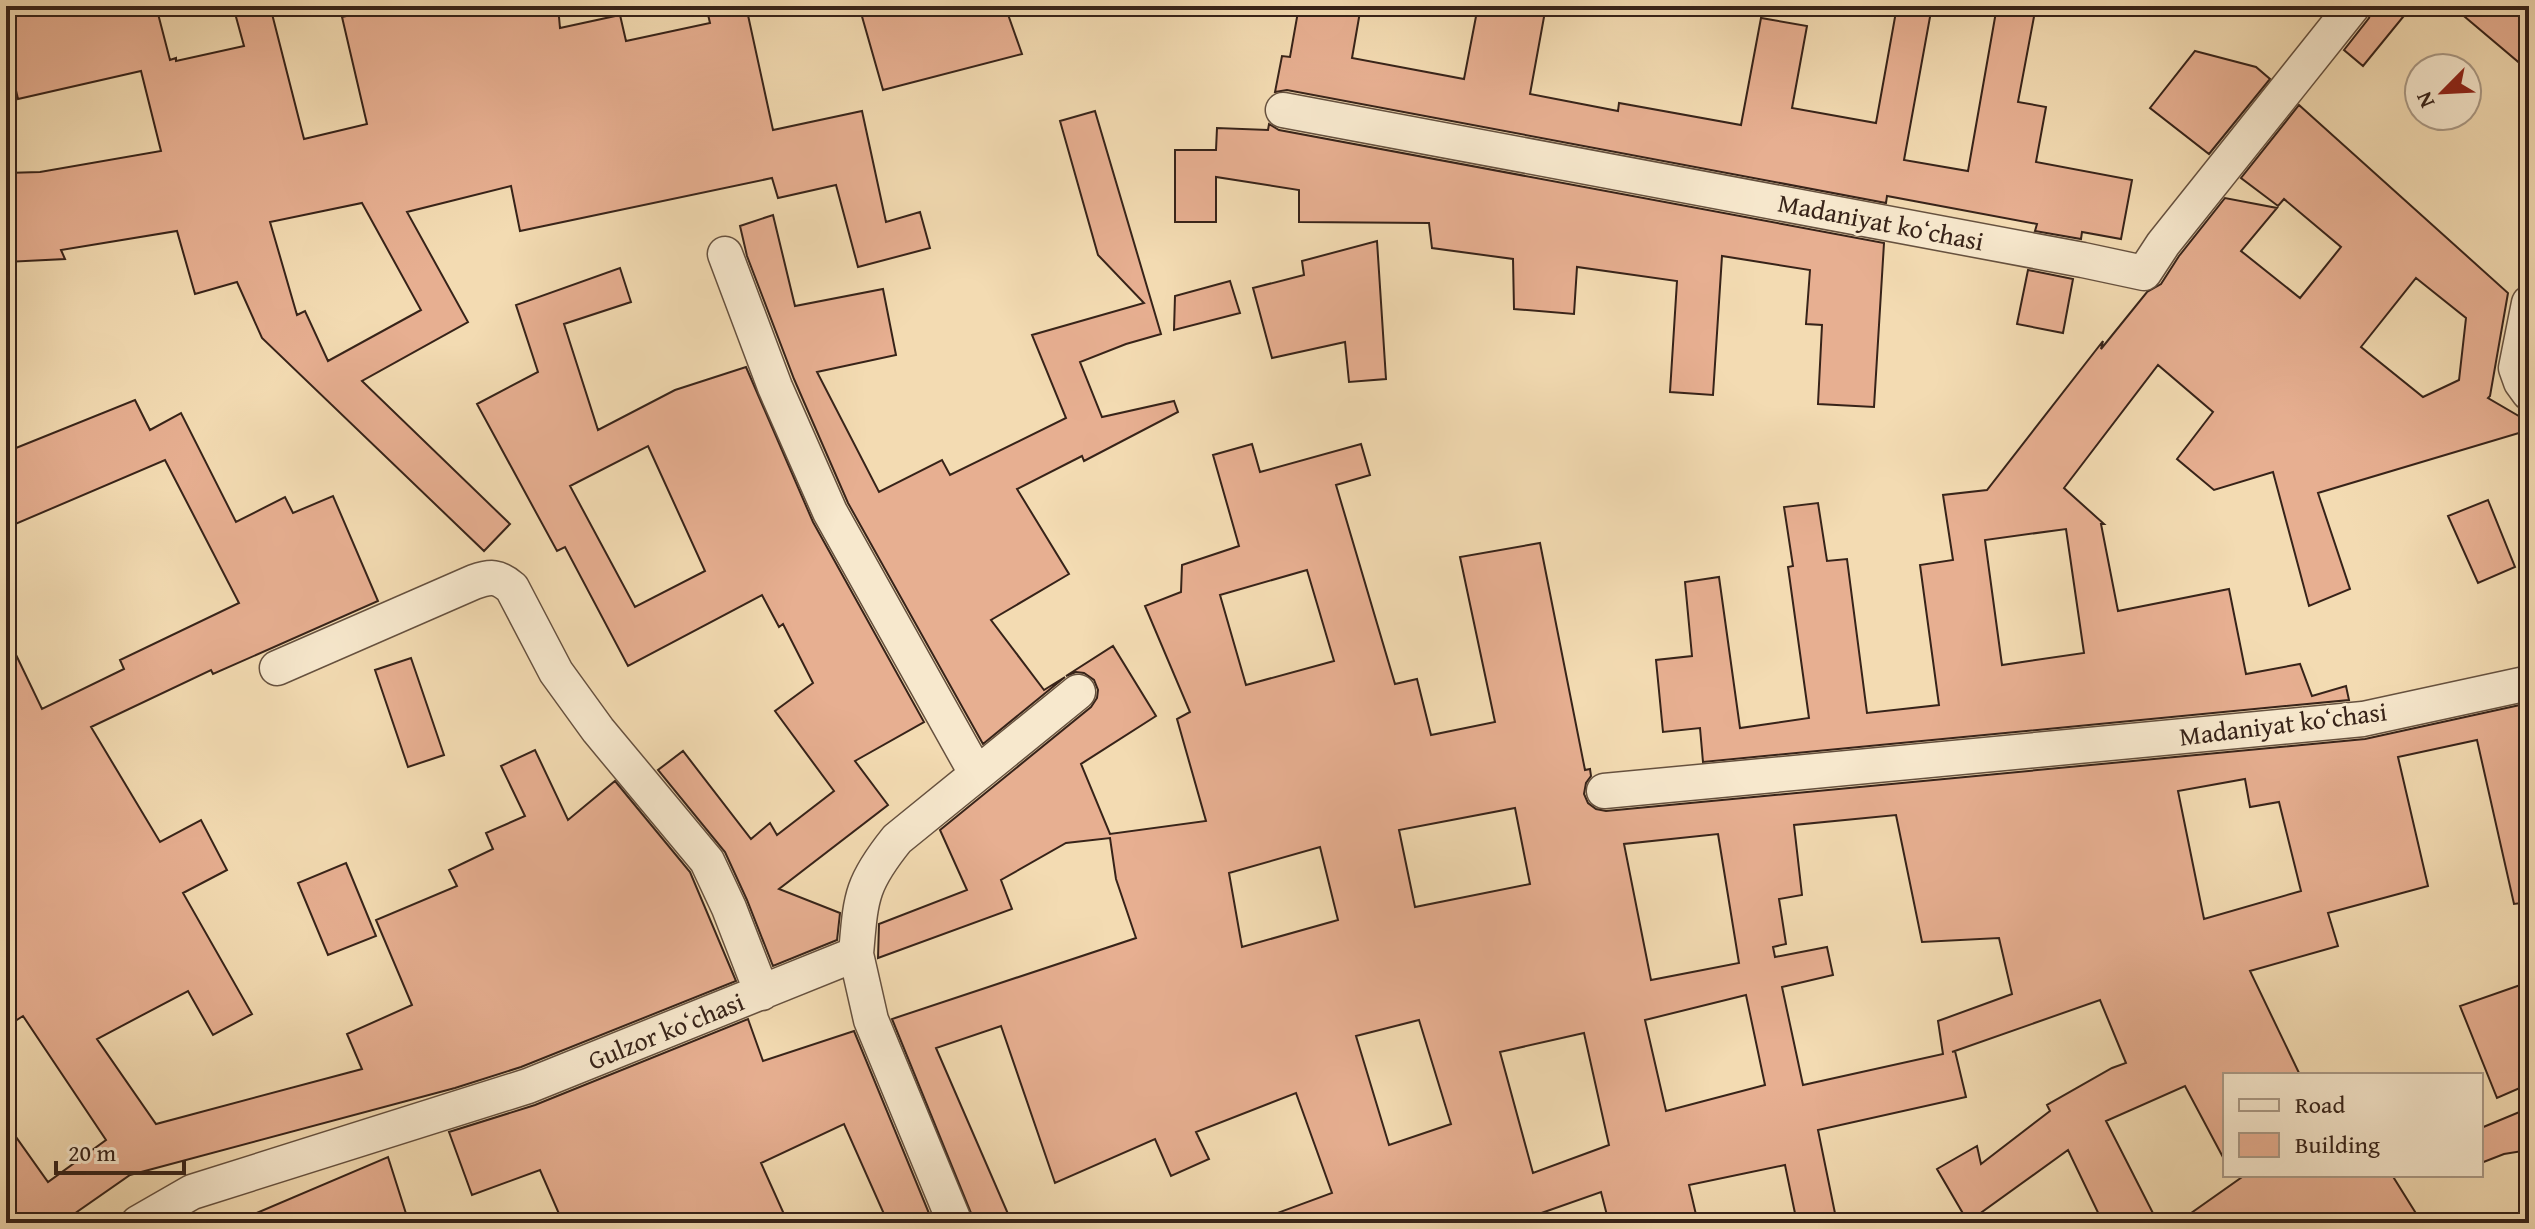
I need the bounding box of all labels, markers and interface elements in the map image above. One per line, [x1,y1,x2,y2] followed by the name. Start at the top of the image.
[2403,52,2483,132] north arrow
[2407,87,2442,113] text: N
[1775,182,1987,261] street label: Madaniyat koʻchasi
[2177,691,2389,756] street label: Madaniyat koʻchasi
[582,982,750,1080] street label: Gulzor koʻchasi
[2223,1073,2483,1177] legend
[2295,1087,2345,1122] text: Road
[56,1125,184,1175] scale bar
[2295,1127,2380,1162] text: Building
[68,1135,116,1170] text: 20 m

